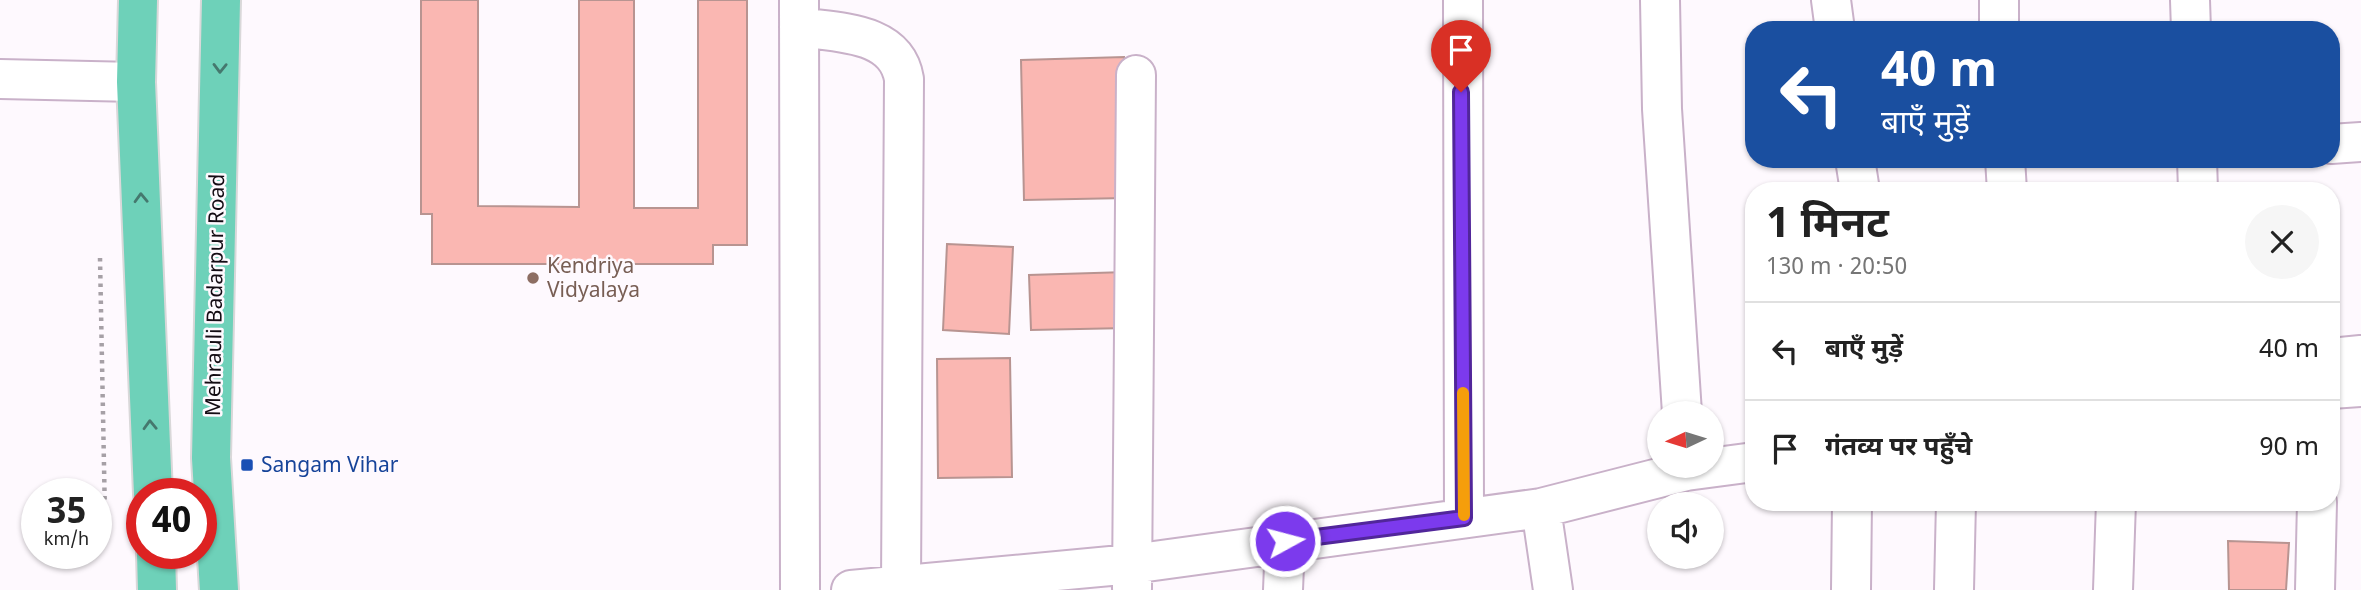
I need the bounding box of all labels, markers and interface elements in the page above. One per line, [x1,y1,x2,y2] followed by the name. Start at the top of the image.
[1431,20,1491,92] pin
[1442,31,1480,69] icon: arrive
[1881,42,1997,106] text: 40 m
[1766,49,1857,140] icon: left
[212,63,227,74] one-way arrow
[1881,104,1970,146] text: बाएँ मुड़ें
[201,174,233,416] street label: Mehrauli Badarpur Road
[134,192,149,203] one-way arrow
[1766,199,1889,254] text: 1 मिनट
[2245,205,2319,279] button: close
[1766,253,1907,283] text: 130 m · 20:50
[547,254,640,306] place label: Kendriya Vidyalaya
[525,270,541,286] marker: Kendriya Vidyalaya
[1766,332,1804,370] icon: left
[1825,334,1903,368] text: बाएँ मुड़ें
[2259,334,2319,368] text: 40 m
[1647,401,1724,478] north arrow
[1647,401,1724,569] map controls
[143,420,158,431] one-way arrow
[1766,430,1804,468] icon: arrive
[1825,432,1972,466] text: गंतव्य पर पहुँचे
[2259,432,2319,466] text: 90 m
[261,453,399,481] place label: Sangam Vihar
[239,457,255,473] marker: Sangam Vihar
[126,478,217,569] speed limit sign: 40
[47,492,86,537] text: 35
[1647,492,1724,569] button: sound
[1248,504,1322,578] position arrow
[44,529,89,552] text: km/h

